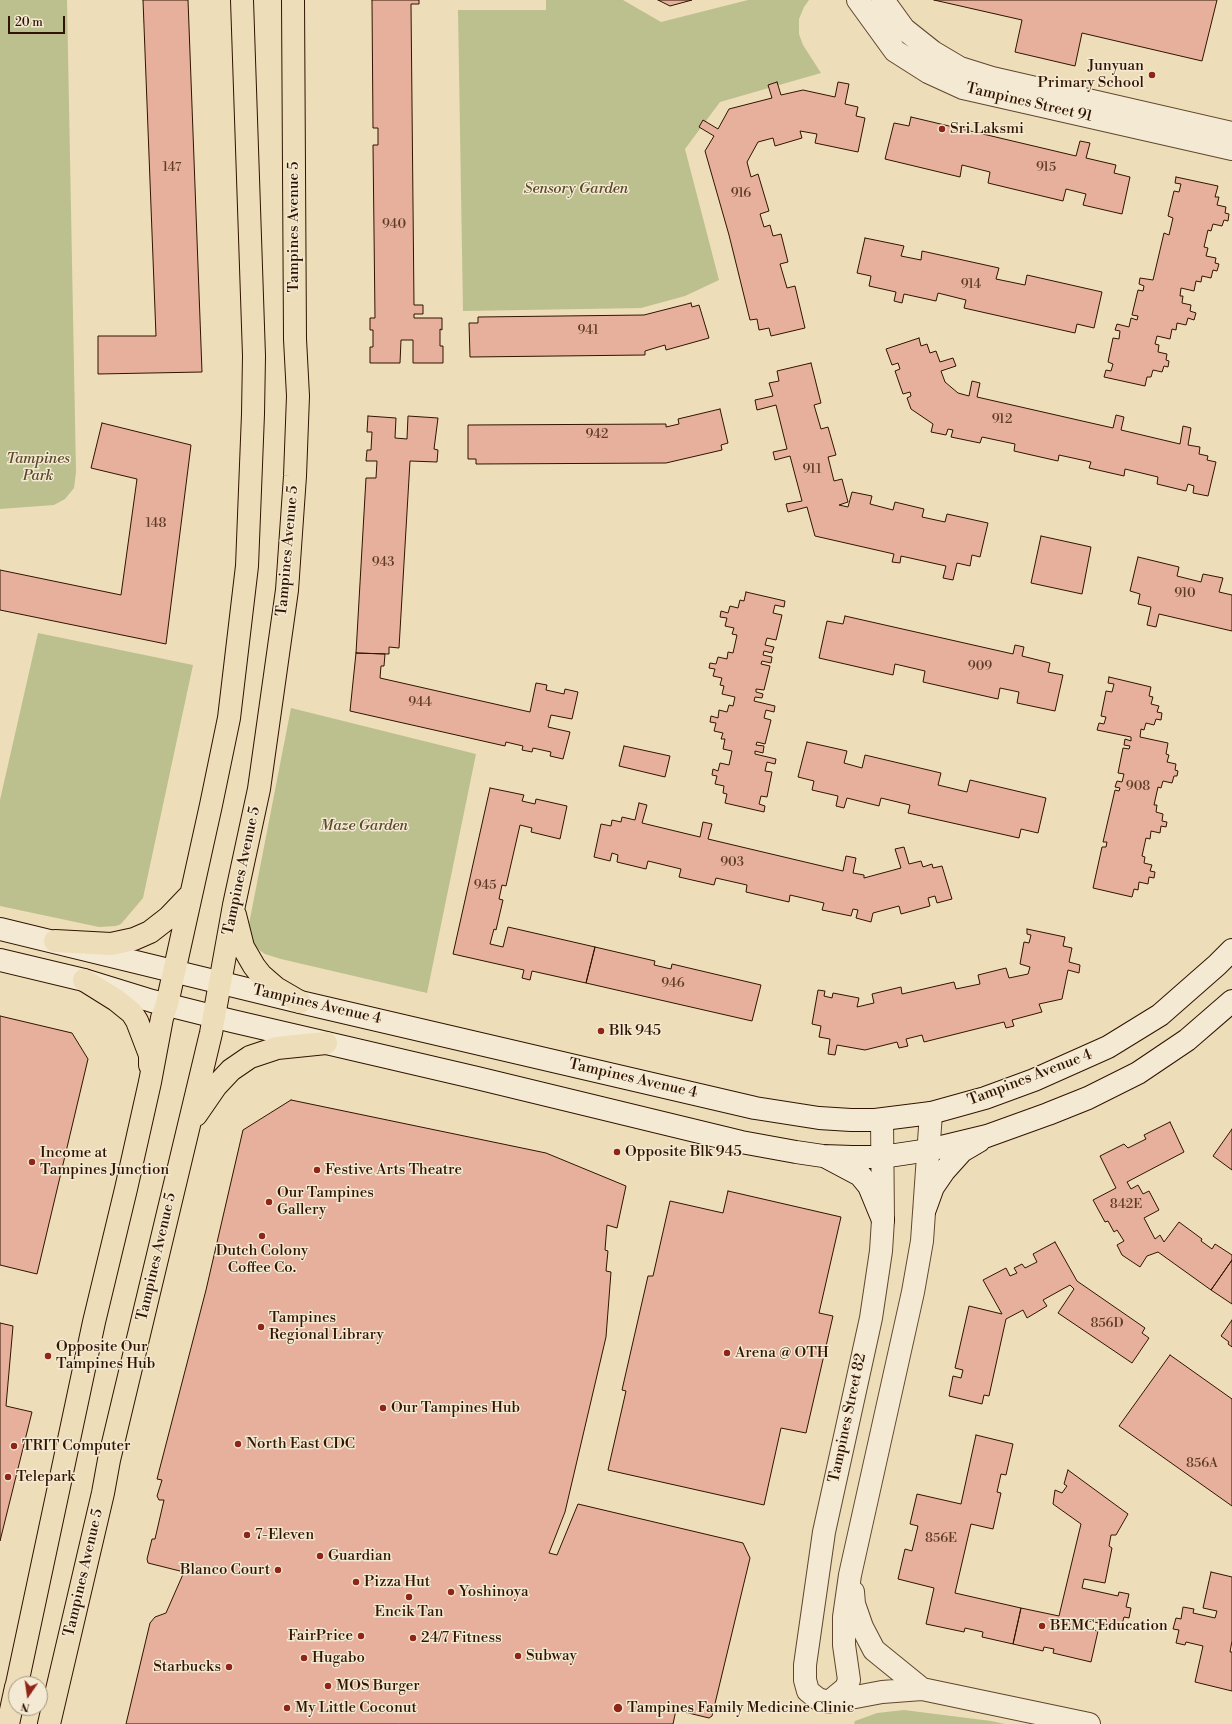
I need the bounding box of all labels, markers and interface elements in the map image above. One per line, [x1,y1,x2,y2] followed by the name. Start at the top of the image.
[10,8,67,34] scale bar
[15,15,43,30] text: 20 m
[1038,57,1144,92] place label: Junyuan Primary School
[1147,70,1157,80] marker: Junyuan Primary School
[964,80,1094,126] street label: Tampines Street 91
[950,120,1024,138] place label: Sri Laksmi
[937,124,947,134] marker: Sri Laksmi
[163,160,181,176] house number: 147
[1036,160,1056,176] house number: 915
[285,162,303,292] street label: Tampines Avenue 5
[524,180,628,198] park label: Sensory Garden
[731,186,751,202] house number: 916
[382,217,406,233] house number: 940
[961,277,981,293] house number: 914
[577,323,599,339] house number: 941
[992,412,1012,428] house number: 912
[586,427,608,443] house number: 942
[6,450,70,485] park label: Tampines Park
[802,462,822,478] house number: 911
[273,485,303,617] street label: Tampines Avenue 5
[146,516,166,532] house number: 148
[372,555,394,571] house number: 943
[1174,586,1196,602] house number: 910
[968,659,992,675] house number: 909
[408,695,432,711] house number: 944
[1126,779,1150,795] house number: 908
[220,805,264,937] street label: Tampines Avenue 5
[320,817,408,835] park label: Maze Garden
[720,855,744,871] house number: 903
[474,878,496,894] house number: 945
[661,976,685,992] house number: 946
[251,981,383,1029] street label: Tampines Avenue 4
[609,1022,661,1040] place label: Blk 945
[596,1026,606,1036] marker: Blk 945
[965,1046,1095,1110] street label: Tampines Avenue 4
[567,1055,699,1103] street label: Tampines Avenue 4
[625,1143,742,1161] place label: Opposite Blk 945
[40,1144,169,1179] place label: Income at Tampines Junction
[612,1147,622,1157] marker: Opposite Blk 945
[27,1157,37,1167] marker: Income at Tampines Junction
[325,1161,462,1179] place label: Festive Arts Theatre
[312,1165,322,1175] marker: Festive Arts Theatre
[277,1184,374,1219] place label: Our Tampines Gallery
[134,1191,180,1323] street label: Tampines Avenue 5
[264,1197,274,1207] marker: Our Tampines Gallery
[1110,1197,1142,1213] house number: 842E
[257,1231,267,1241] marker: Dutch Colony Coffee Co.
[216,1242,308,1277] place label: Dutch Colony Coffee Co.
[269,1309,384,1344] place label: Tampines Regional Library
[1090,1316,1124,1332] house number: 856D
[256,1322,266,1332] marker: Tampines Regional Library
[56,1338,155,1373] place label: Opposite Our Tampines Hub
[735,1344,829,1362] place label: Arena @ OTH
[722,1348,732,1358] marker: Arena @ OTH
[43,1351,53,1361] marker: Opposite Our Tampines Hub
[826,1352,870,1484] street label: Tampines Street 82
[391,1399,520,1417] place label: Our Tampines Hub
[378,1403,388,1413] marker: Our Tampines Hub
[246,1435,355,1453] place label: North East CDC
[22,1437,131,1455] place label: TRIT Computer
[233,1439,243,1449] marker: North East CDC
[9,1441,19,1451] marker: TRIT Computer
[1186,1456,1218,1472] house number: 856A
[16,1468,75,1486] place label: Telepark
[3,1472,13,1482] marker: Telepark
[61,1507,107,1639] street label: Tampines Avenue 5
[255,1526,314,1544] place label: 7-Eleven
[242,1530,252,1540] marker: 7-Eleven
[925,1531,957,1547] house number: 856E
[328,1547,392,1565] place label: Guardian
[315,1551,325,1561] marker: Guardian
[180,1561,270,1579] place label: Blanco Court
[273,1565,283,1575] marker: Blanco Court
[364,1573,430,1591] place label: Pizza Hut
[351,1577,361,1587] marker: Pizza Hut
[459,1583,528,1601] place label: Yoshinoya
[446,1587,456,1597] marker: Yoshinoya
[404,1592,414,1602] marker: Encik Tan
[375,1603,443,1621] place label: Encik Tan
[1050,1617,1168,1635] place label: BEMC Education
[1037,1621,1047,1631] marker: BEMC Education
[288,1627,353,1645] place label: FairPrice
[421,1629,502,1647] place label: 24/7 Fitness
[356,1631,366,1641] marker: FairPrice
[408,1633,418,1643] marker: 24/7 Fitness
[526,1647,577,1665] place label: Subway
[312,1649,365,1667] place label: Hugabo
[513,1651,523,1661] marker: Subway
[299,1653,309,1663] marker: Hugabo
[153,1658,221,1676] place label: Starbucks
[224,1662,234,1672] marker: Starbucks
[8,1676,48,1716] north arrow
[336,1677,420,1695] place label: MOS Burger
[323,1681,333,1691] marker: MOS Burger
[20,1699,31,1715] text: N
[295,1699,417,1717] place label: My Little Coconut
[627,1699,854,1717] place label: Tampines Family Medicine Clinic
[612,1702,624,1714] marker: Tampines Family Medicine Clinic
[282,1703,292,1713] marker: My Little Coconut

